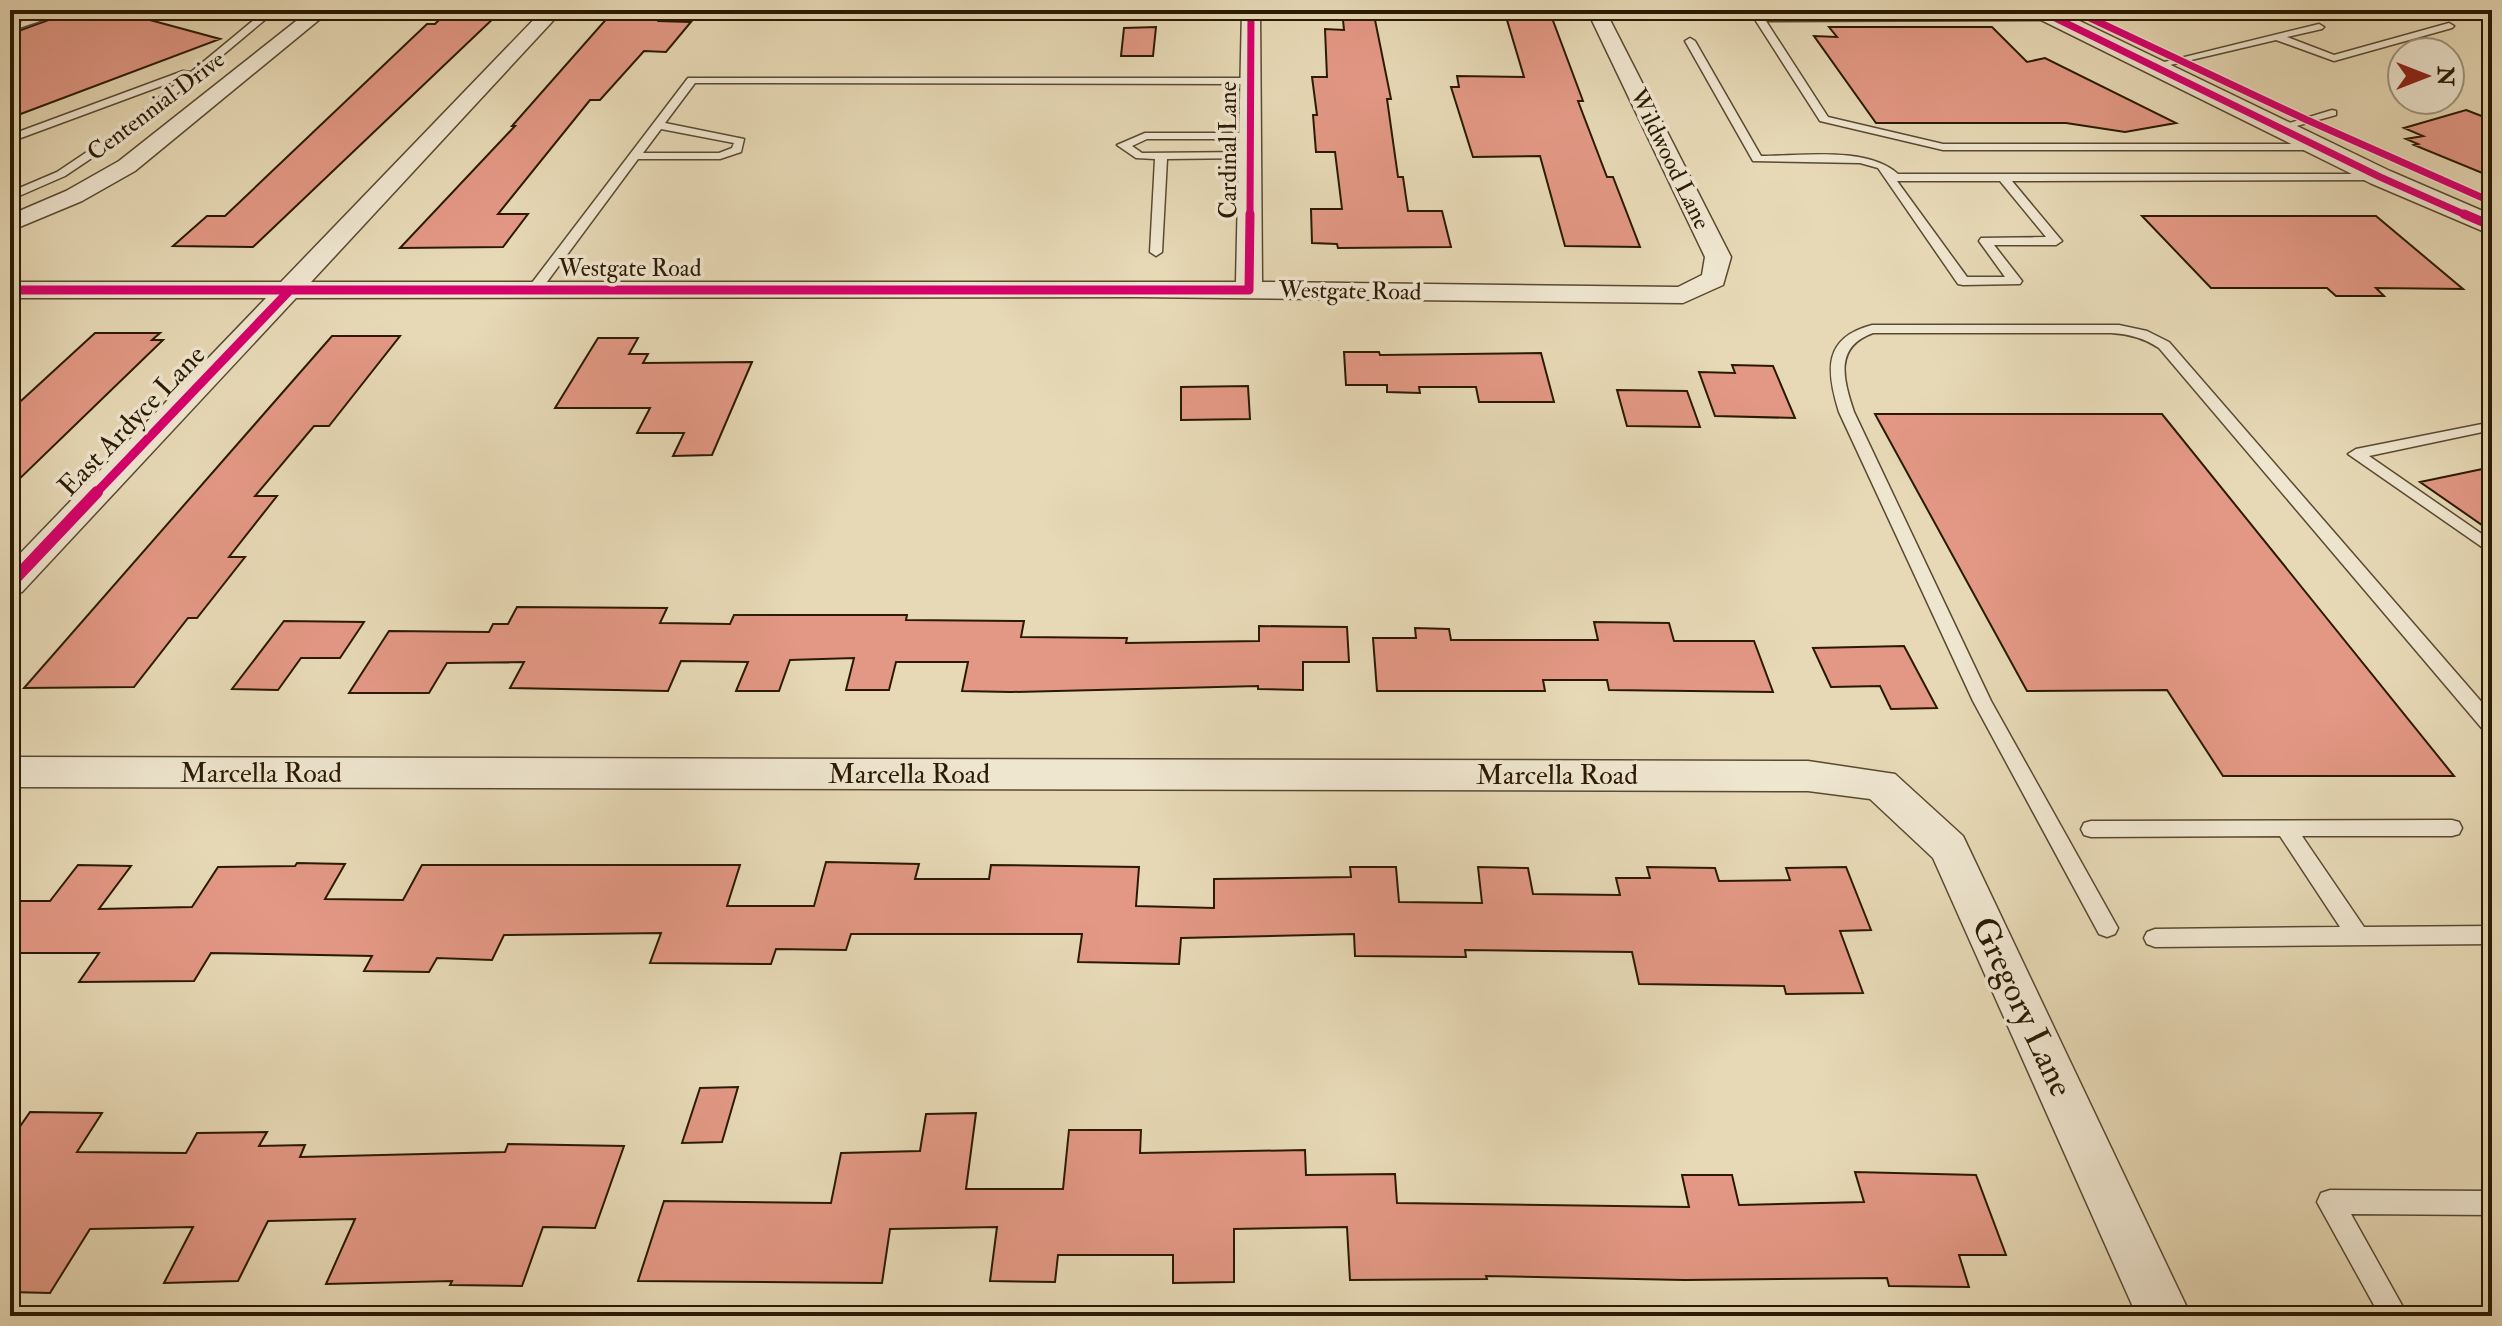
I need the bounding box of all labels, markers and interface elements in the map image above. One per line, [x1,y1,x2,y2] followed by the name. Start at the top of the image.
[2386,36,2466,116] north arrow
[81,44,231,168] street label: Centennial Drive
[2431,65,2459,86] text: N
[1213,81,1244,219] street label: Cardinal Lane
[1622,83,1717,234] street label: Wildwood Lane
[557,253,702,284] street label: Westgate Road
[1277,274,1422,308] street label: Westgate Road
[51,338,213,504] street label: East Ardyce Lane
[180,756,342,791] street label: Marcella Road
[828,757,990,792] street label: Marcella Road
[1476,758,1638,793] street label: Marcella Road
[1962,910,2082,1104] street label: Gregory Lane

